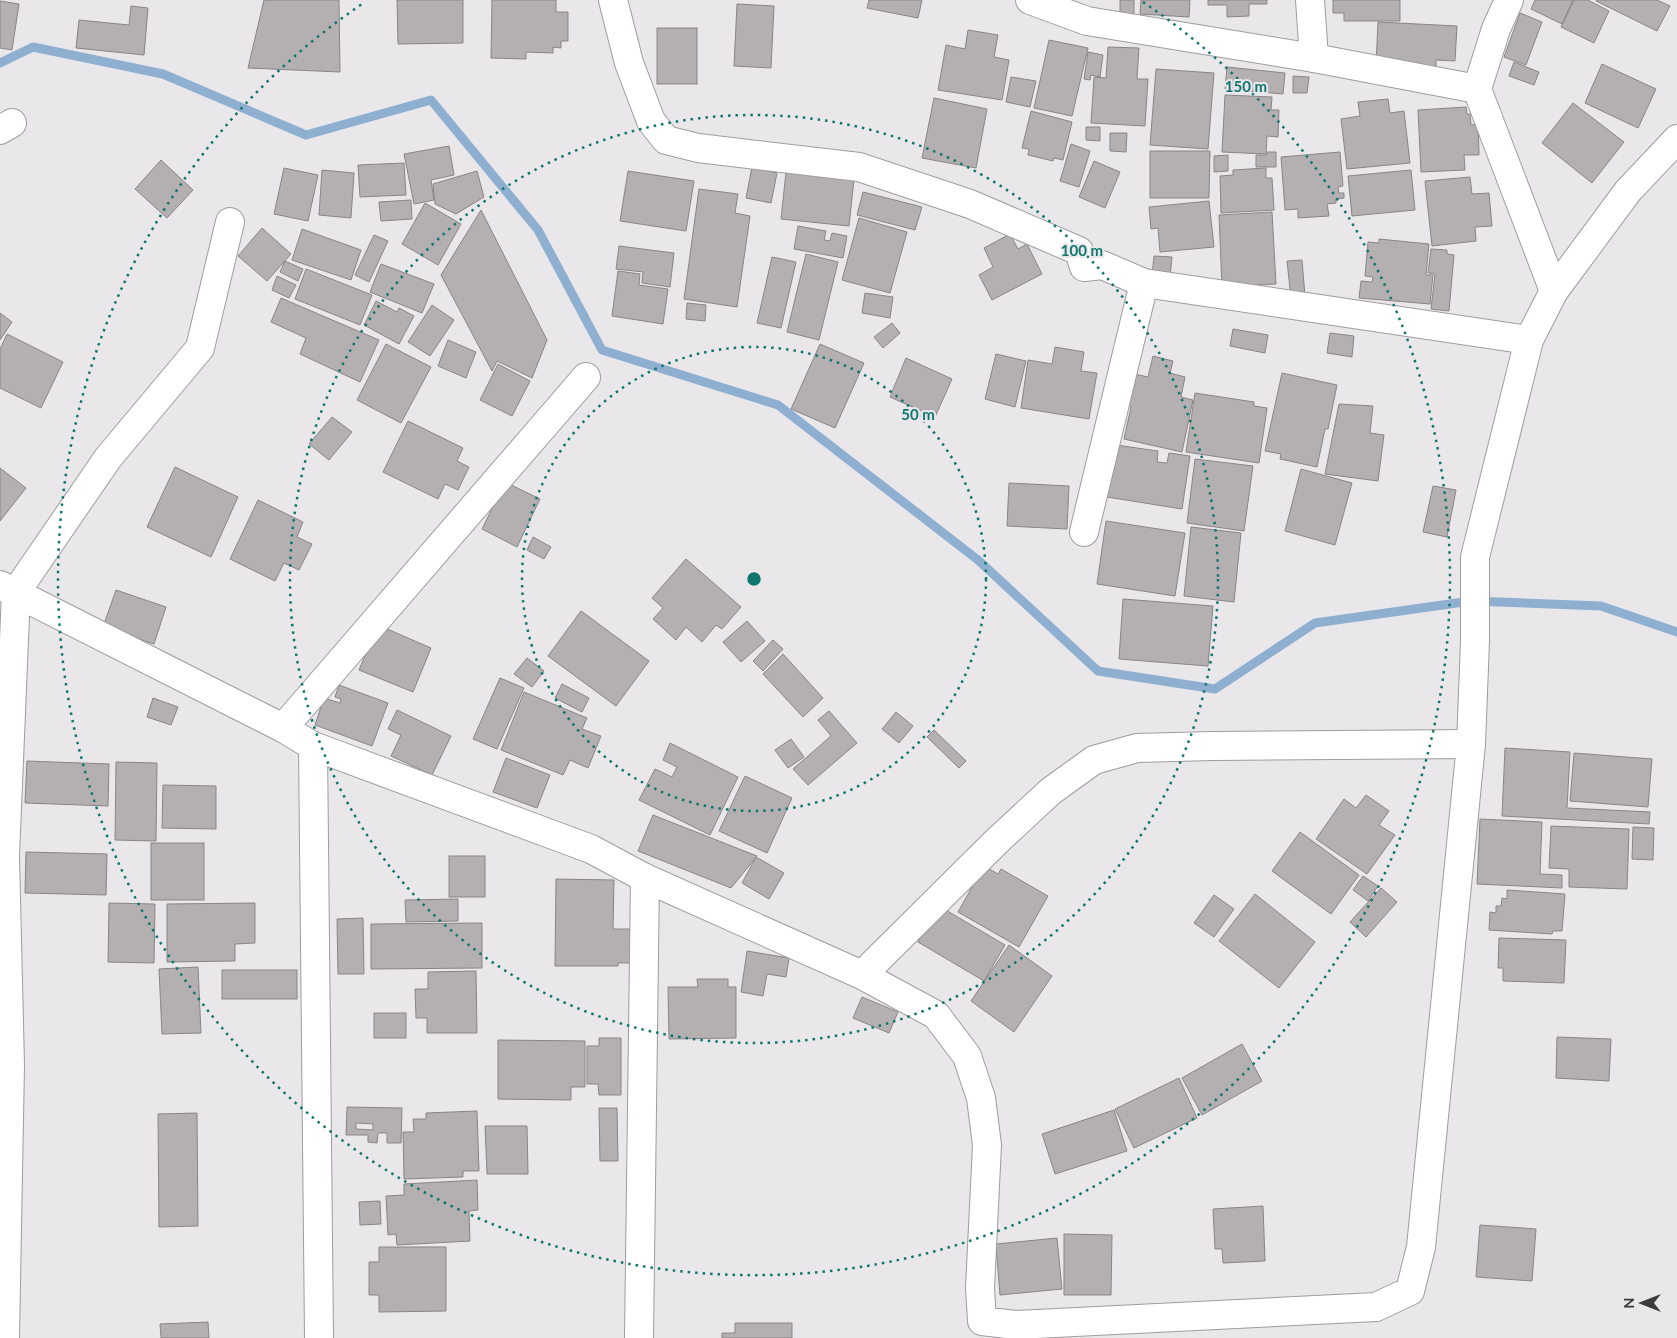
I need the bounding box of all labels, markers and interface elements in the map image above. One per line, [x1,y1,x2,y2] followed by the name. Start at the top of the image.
[1225,77,1267,95] text: 150 m
[1061,241,1103,259] text: 100 m
[901,405,935,423] text: 50 m
[745,570,763,588] centre of rings
[1617,1278,1667,1328] north arrow
[1620,1298,1637,1308] text: N

